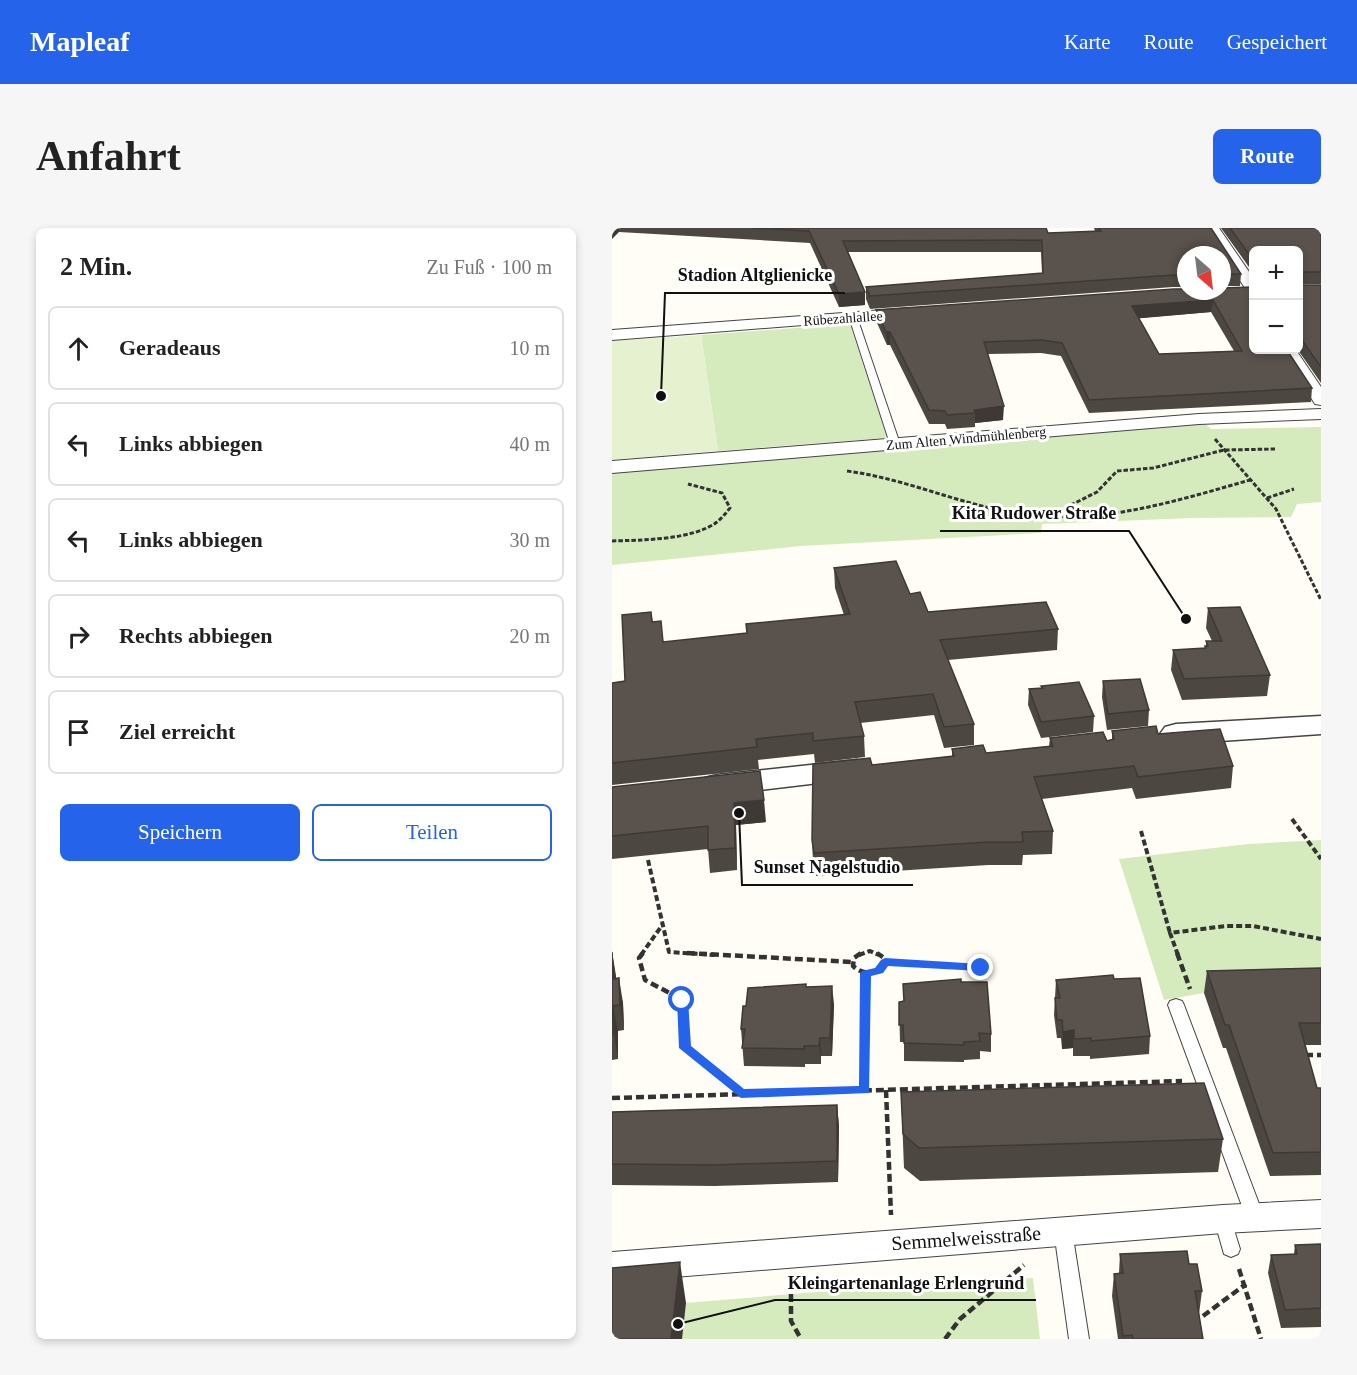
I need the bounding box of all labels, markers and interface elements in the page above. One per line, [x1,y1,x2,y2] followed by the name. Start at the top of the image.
[30,26,130,57] text: Mapleaf
[1064,30,1111,54] text: Karte
[1144,30,1194,54] text: Route
[1227,30,1327,54] text: Gespeichert
[1213,129,1321,184] button: Route
[36,133,181,179] text: Anfahrt
[1177,246,1231,300] north arrow
[1249,246,1303,354] map controls
[1249,246,1303,300] button: +
[60,252,132,281] text: 2 Min.
[426,256,552,278] text: Zu Fuß · 100 m
[665,257,845,293] callout: Stadion Altglienicke
[678,265,832,285] text: Stadion Altglienicke
[1249,300,1303,354] button: −
[803,308,883,329] street label: Rübezahlallee
[62,332,95,365] icon: ahead
[119,335,220,360] text: Geradeaus
[509,337,550,359] text: 10 m
[885,424,1047,453] street label: Zum Alten Windmühlenberg
[62,428,95,461] icon: left
[119,431,263,456] text: Links abbiegen
[509,433,550,455] text: 40 m
[940,495,1129,531] callout: Kita Rudower Straße
[952,503,1116,523] text: Kita Rudower Straße
[62,524,95,557] icon: left
[119,527,263,552] text: Links abbiegen
[509,529,550,551] text: 30 m
[62,620,95,653] icon: right
[119,623,272,648] text: Rechts abbiegen
[509,625,550,647] text: 20 m
[62,716,95,749] icon: arrive
[119,719,235,744] text: Ziel erreicht
[60,804,300,861] button: Speichern
[312,804,552,861] button: Teilen
[742,849,913,885] callout: Sunset Nagelstudio
[754,857,900,877] text: Sunset Nagelstudio
[967,954,993,980] route end
[668,986,694,1012] route start
[890,1222,1042,1254] street label: Semmelweisstraße
[775,1264,1036,1300] callout: Kleingartenanlage Erlengrund
[788,1273,1024,1293] text: Kleingartenanlage Erlengrund

